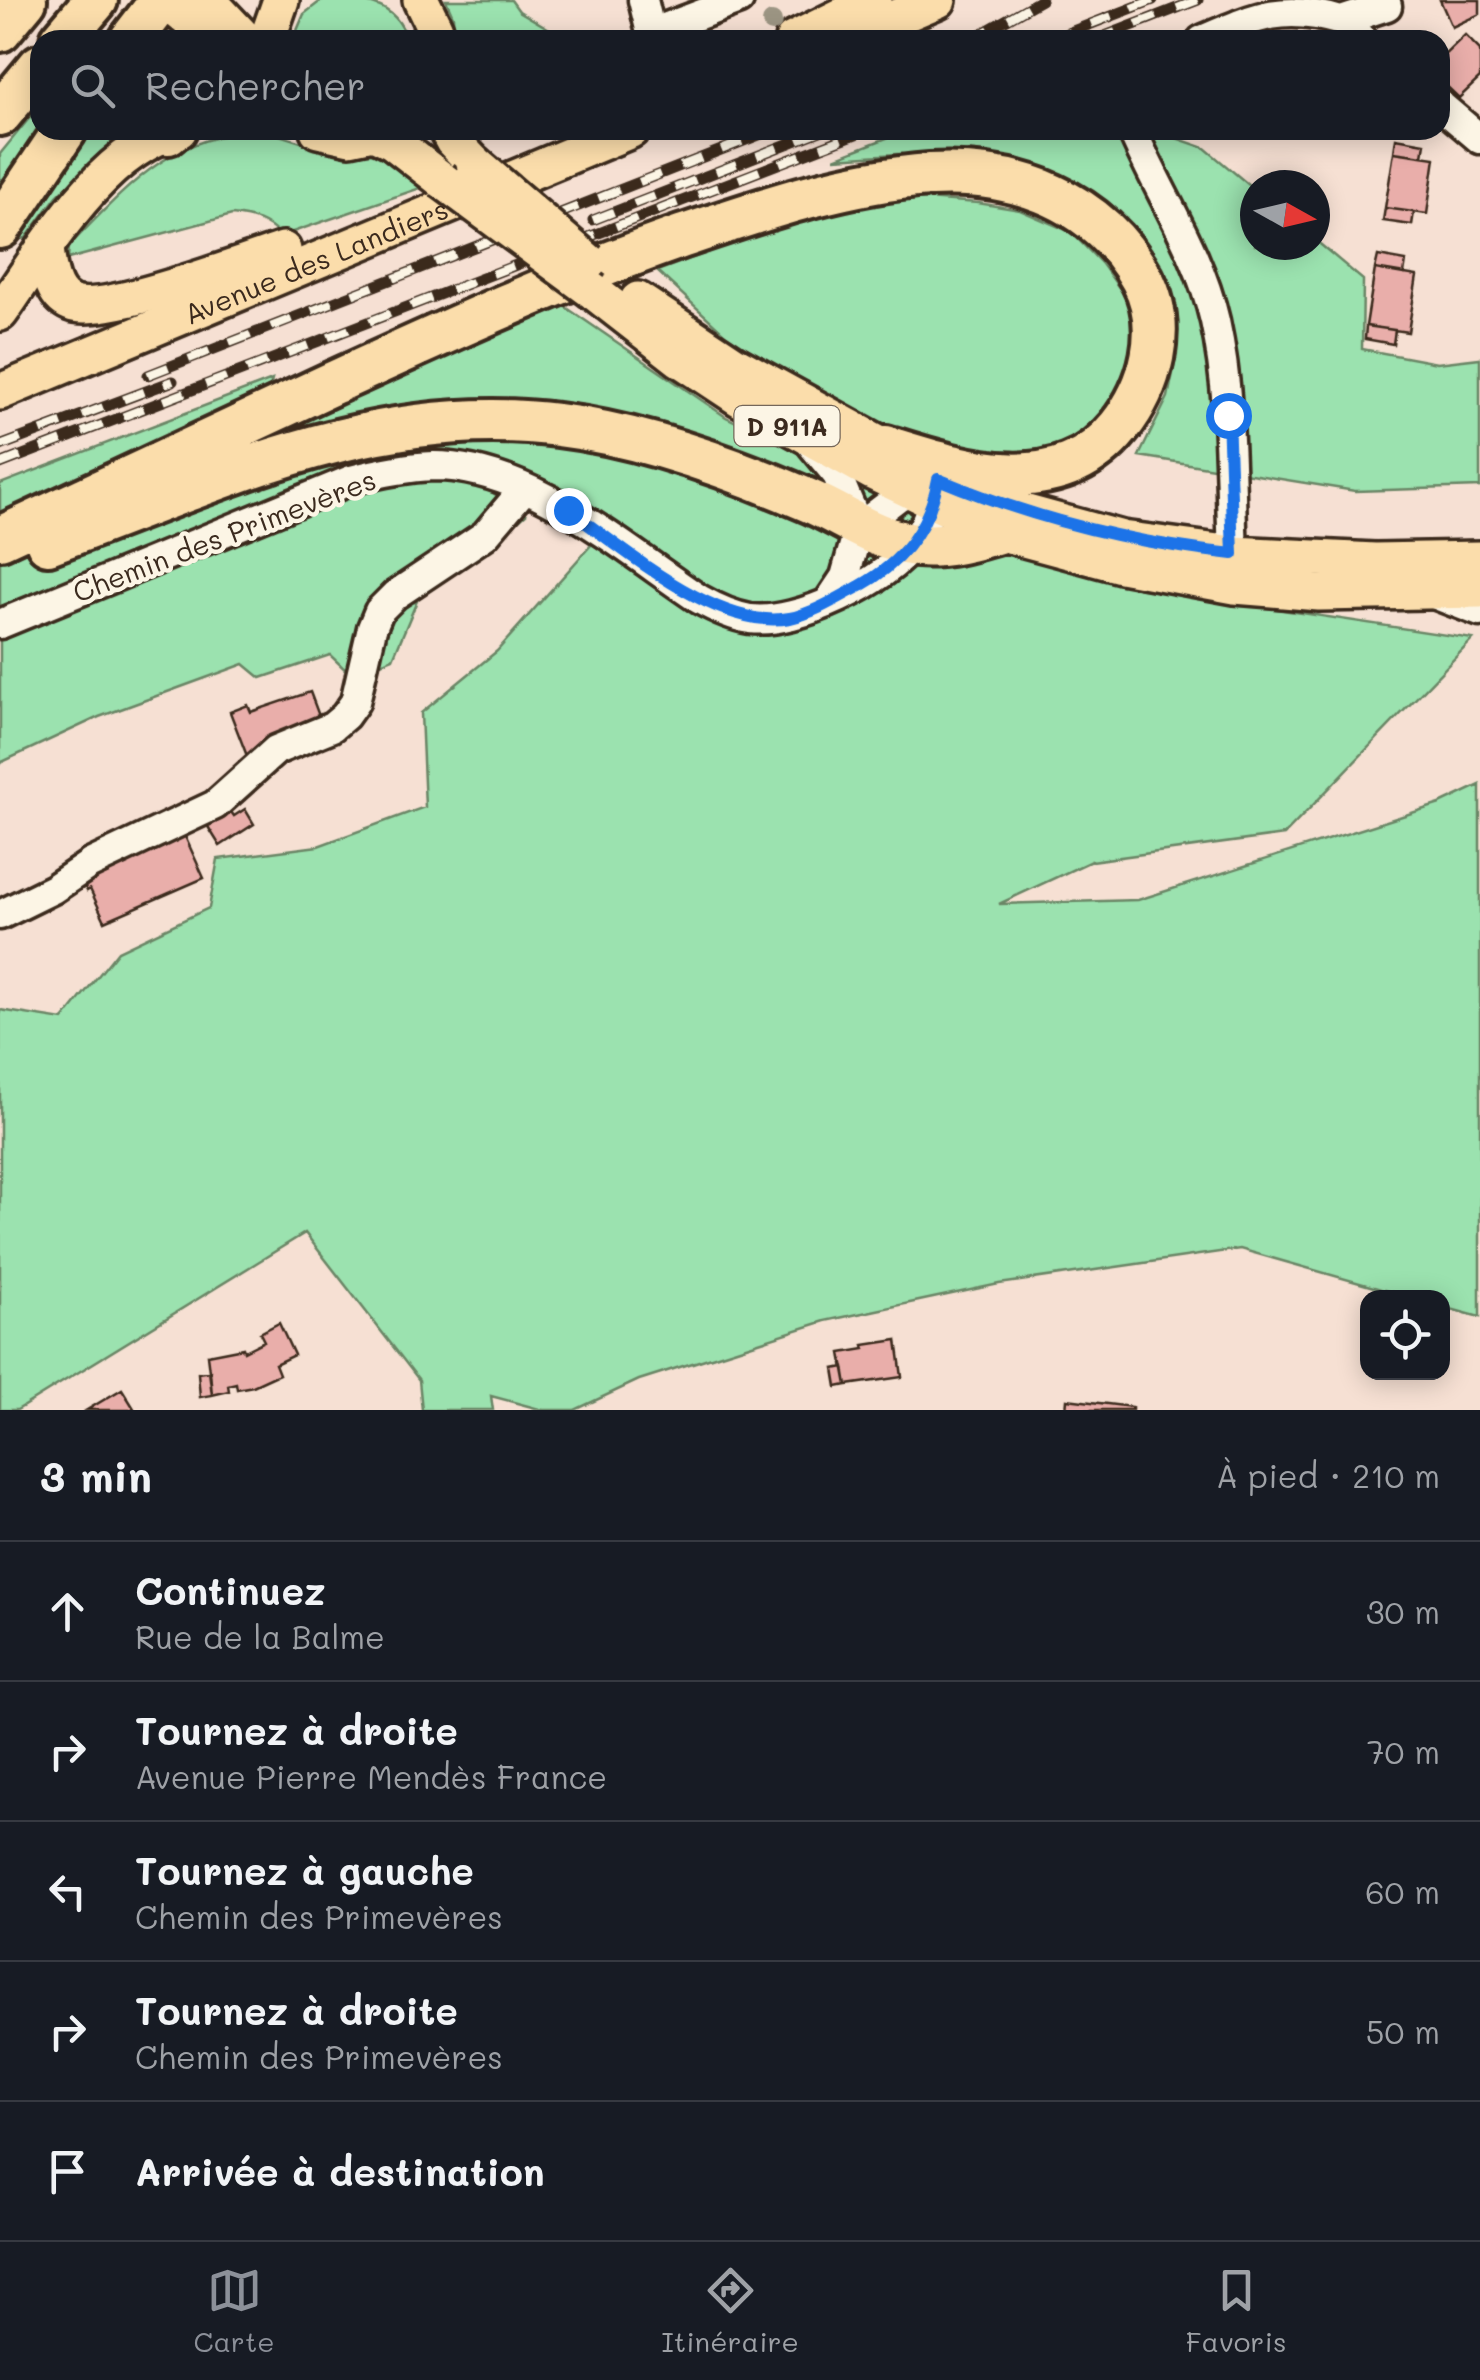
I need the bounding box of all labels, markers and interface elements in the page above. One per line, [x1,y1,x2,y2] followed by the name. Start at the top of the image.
[30,30,1450,140] search box
[65,58,120,113] icon: search
[145,60,366,110] text: Rechercher
[1240,170,1330,260] north arrow
[178,190,453,332] street label: Avenue des Landiers
[1206,393,1252,439] route start
[734,406,840,446] road number: D 911A
[67,461,381,609] street label: Chemin des Primevères
[546,488,592,534] route end
[1360,1290,1450,1380] map controls
[1360,1290,1450,1380] button: locate
[40,1448,152,1503] text: 3 min
[1216,1454,1440,1496] text: À pied · 210 m
[135,1565,326,1615] text: Continuez
[40,1584,95,1639] icon: ahead
[1366,1590,1440,1632] text: 30 m
[135,1615,385,1657] text: Rue de la Balme
[135,1705,458,1755] text: Tournez à droite
[40,1724,95,1779] icon: right
[1367,1730,1440,1772] text: 70 m
[135,1755,607,1797] text: Avenue Pierre Mendès France
[135,1845,474,1895] text: Tournez à gauche
[40,1864,95,1919] icon: left
[1365,1870,1440,1912] text: 60 m
[135,1895,503,1937] text: Chemin des Primevères
[135,1985,458,2035] text: Tournez à droite
[40,2004,95,2059] icon: right
[1366,2010,1440,2052] text: 50 m
[135,2035,503,2077] text: Chemin des Primevères
[40,2144,95,2199] icon: arrive
[135,2146,545,2196] text: Arrivée à destination
[193,2263,275,2359] tab: Carte
[661,2263,799,2359] tab: Itinéraire
[1186,2263,1287,2359] tab: Favoris

